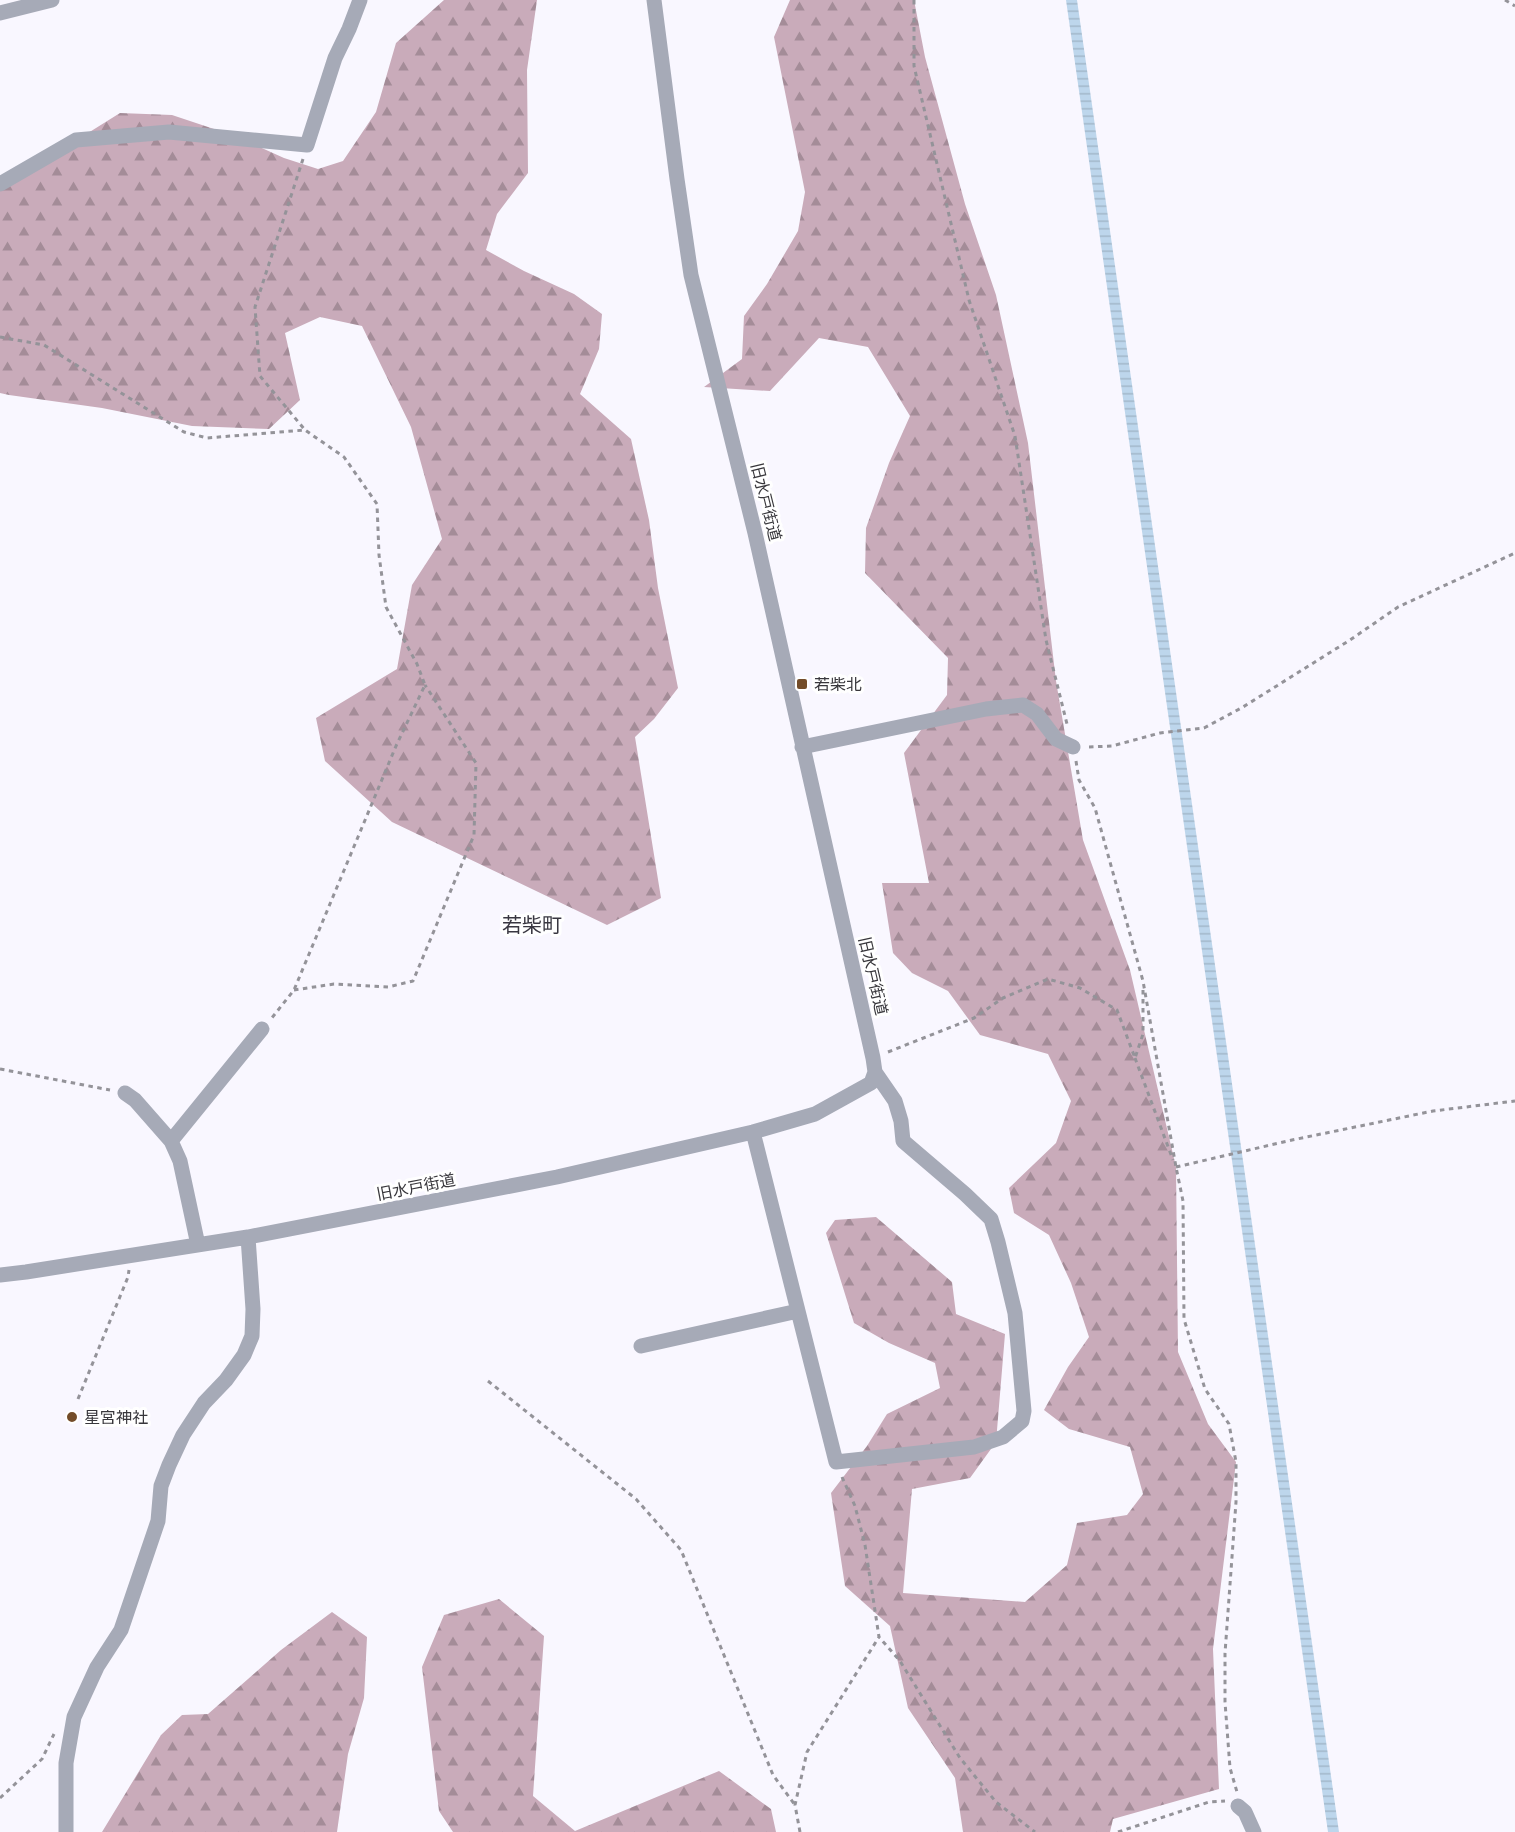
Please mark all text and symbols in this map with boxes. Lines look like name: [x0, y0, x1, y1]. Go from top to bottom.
street label: 旧水戸街道: [745, 460, 787, 544]
place label: 若柴北: [814, 673, 862, 696]
marker: 若柴北: [795, 677, 809, 691]
district label: 若柴町: [502, 911, 562, 939]
street label: 旧水戸街道: [853, 934, 893, 1018]
street label: 旧水戸街道: [375, 1168, 457, 1206]
place label: 星宮神社: [84, 1406, 148, 1429]
marker: 星宮神社: [65, 1410, 79, 1424]

